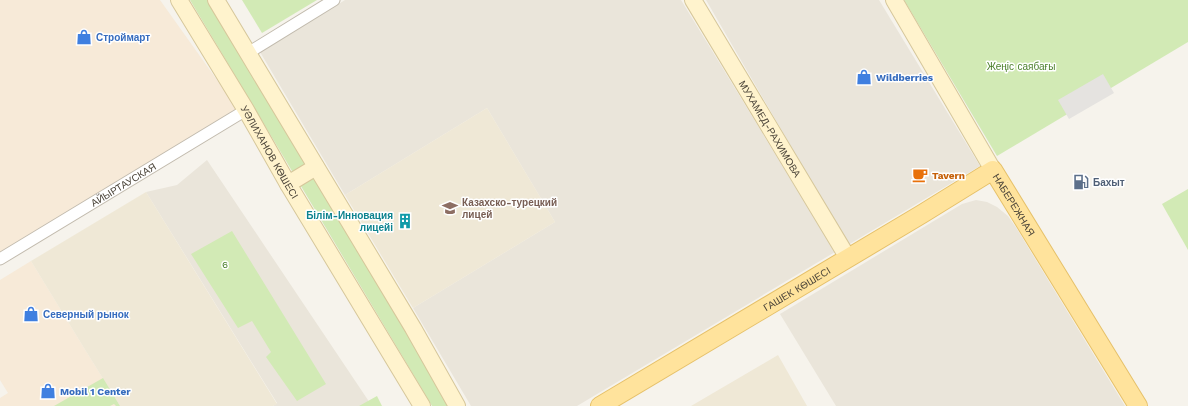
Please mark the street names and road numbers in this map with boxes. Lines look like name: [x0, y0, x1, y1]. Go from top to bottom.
street label: МУХАМЕД-РАХИМОВА: [737, 79, 803, 179]
street label: УӘЛИХАНОВ КӨШЕСІ: [238, 103, 300, 201]
street label: АЙЫРТАУСКАЯ: [89, 161, 158, 209]
street label: НАБЕРЕЖНАЯ: [991, 172, 1037, 238]
street label: ГАШЕК КӨШЕСІ: [761, 265, 832, 313]

